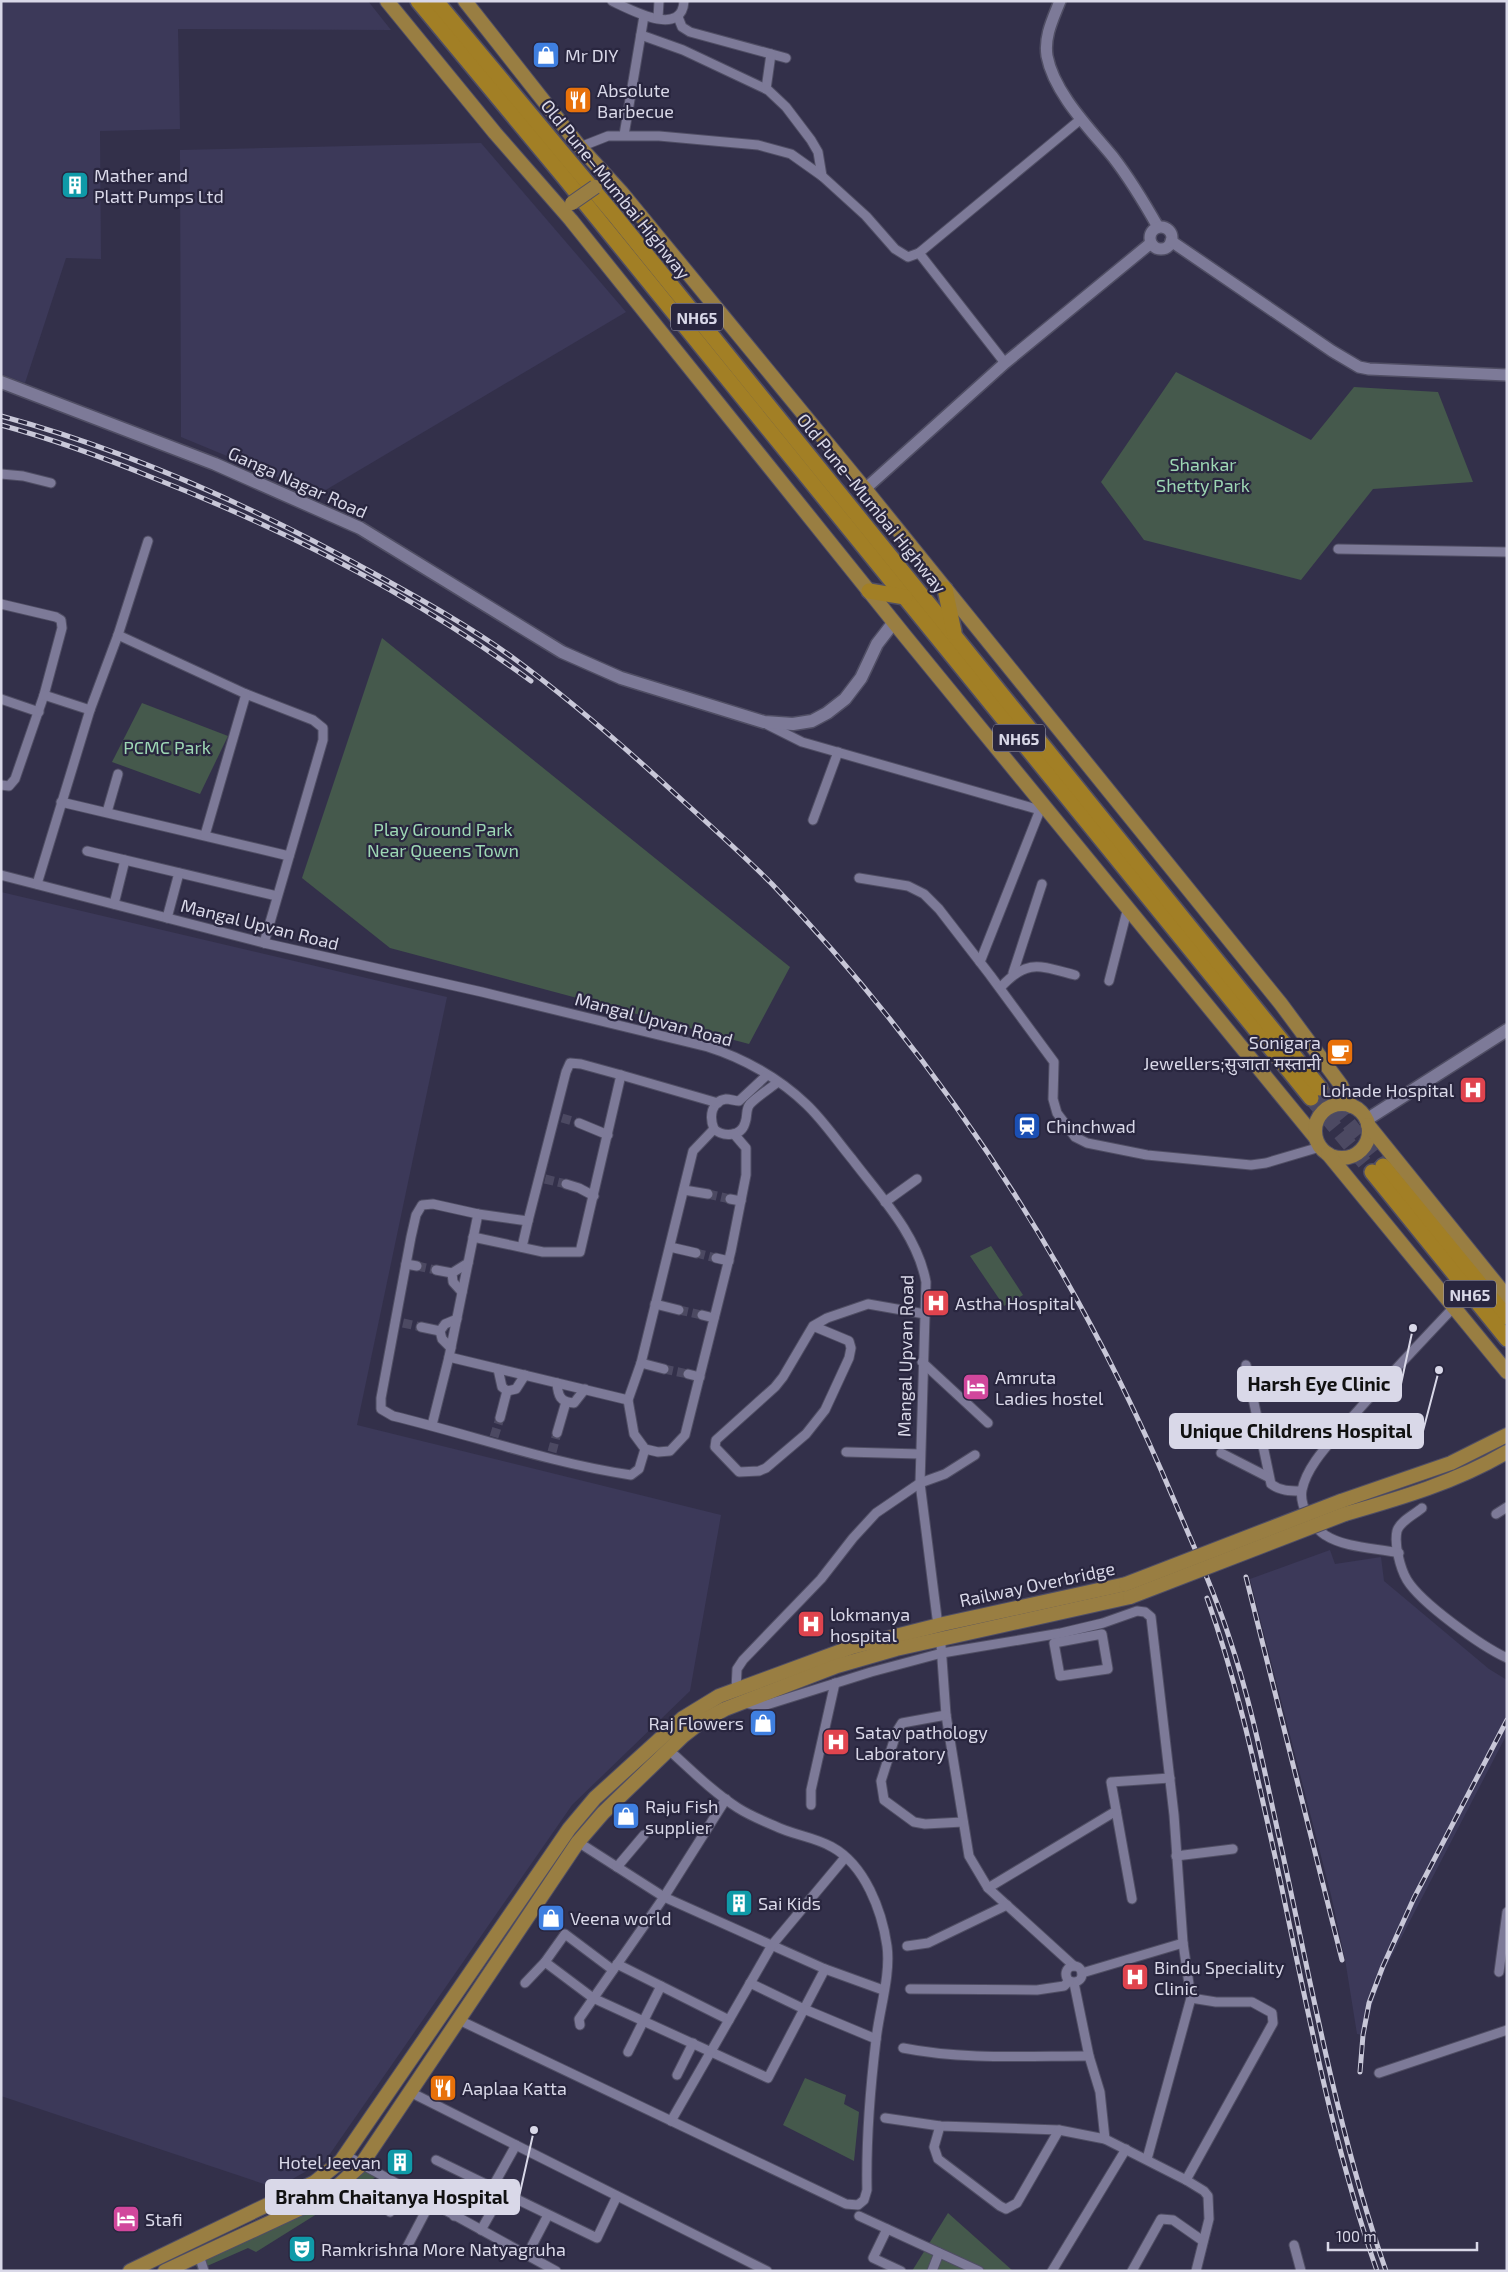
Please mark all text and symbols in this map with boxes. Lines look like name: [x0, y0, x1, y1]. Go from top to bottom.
shop icon: Mr DIY: [531, 40, 561, 70]
place label: Mr DIY: [565, 44, 619, 66]
place label: Absolute Barbecue: [597, 79, 674, 122]
restaurant icon: Absolute Barbecue: [563, 85, 593, 115]
street label: Old Pune–Mumbai Highway: [537, 95, 696, 284]
place label: Mather and Platt Pumps Ltd: [94, 164, 224, 207]
building icon: Mather and Platt Pumps Ltd: [60, 170, 90, 200]
road number: NH65: [671, 304, 723, 330]
street label: Old Pune–Mumbai Highway: [793, 409, 952, 598]
street label: Ganga Nagar Road: [225, 441, 371, 523]
park label: Shankar Shetty Park: [1156, 453, 1250, 496]
road number: NH65: [993, 724, 1045, 751]
park label: PCMC Park: [123, 736, 211, 758]
park label: Play Ground Park Near Queens Town: [367, 818, 519, 861]
street label: Mangal Upvan Road: [179, 894, 341, 954]
street label: Mangal Upvan Road: [573, 987, 735, 1051]
place label: Sonigara Jewellers;सुजाता मस्तानी: [1143, 1031, 1321, 1076]
cafe icon: Sonigara Jewellers;सुजाता मस्तानी: [1325, 1037, 1355, 1067]
hospital icon: Lohade Hospital: [1458, 1075, 1488, 1105]
place label: Lohade Hospital: [1322, 1079, 1455, 1101]
station icon: Chinchwad: [1012, 1111, 1042, 1141]
place label: Chinchwad: [1046, 1115, 1136, 1137]
street label: Mangal Upvan Road: [893, 1275, 917, 1437]
road number: NH65: [1444, 1280, 1496, 1308]
hospital icon: Astha Hospital: [921, 1288, 951, 1318]
place label: Astha Hospital: [955, 1292, 1076, 1314]
place label: Amruta Ladies hostel: [995, 1366, 1104, 1409]
callout: Harsh Eye Clinic: [1238, 1367, 1401, 1401]
hotel icon: Amruta Ladies hostel: [961, 1372, 991, 1402]
text: Harsh Eye Clinic: [1247, 1372, 1391, 1396]
callout: Unique Childrens Hospital: [1170, 1414, 1423, 1448]
text: Unique Childrens Hospital: [1180, 1419, 1413, 1442]
street label: Railway Overbridge: [957, 1557, 1117, 1611]
place label: lokmanya hospital: [830, 1603, 910, 1646]
hospital icon: lokmanya hospital: [796, 1609, 826, 1639]
shop icon: Raj Flowers: [748, 1708, 778, 1738]
place label: Raj Flowers: [648, 1712, 744, 1734]
place label: Satav pathology Laboratory: [855, 1721, 988, 1764]
hospital icon: Satav pathology Laboratory: [821, 1727, 851, 1757]
place label: Raju Fish supplier: [645, 1795, 719, 1838]
shop icon: Raju Fish supplier: [611, 1801, 641, 1831]
building icon: Sai Kids: [724, 1888, 754, 1918]
place label: Sai Kids: [758, 1892, 821, 1914]
shop icon: Veena world: [536, 1903, 566, 1933]
place label: Veena world: [570, 1907, 671, 1929]
place label: Bindu Speciality Clinic: [1154, 1956, 1285, 1999]
hospital icon: Bindu Speciality Clinic: [1120, 1962, 1150, 1992]
restaurant icon: Aaplaa Katta: [428, 2073, 458, 2103]
place label: Aaplaa Katta: [462, 2077, 567, 2099]
building icon: Hotel Jeevan: [385, 2147, 415, 2177]
place label: Hotel Jeevan: [279, 2151, 381, 2173]
callout: Brahm Chaitanya Hospital: [266, 2180, 519, 2214]
text: Brahm Chaitanya Hospital: [275, 2185, 510, 2209]
hotel icon: Stafi: [111, 2204, 141, 2234]
place label: Stafi: [145, 2208, 183, 2230]
scale bar: [1328, 2220, 1477, 2252]
text: 100 m: [1336, 2227, 1377, 2245]
theatre icon: Ramkrishna More Natyagruha: [287, 2234, 317, 2264]
place label: Ramkrishna More Natyagruha: [321, 2238, 566, 2260]

